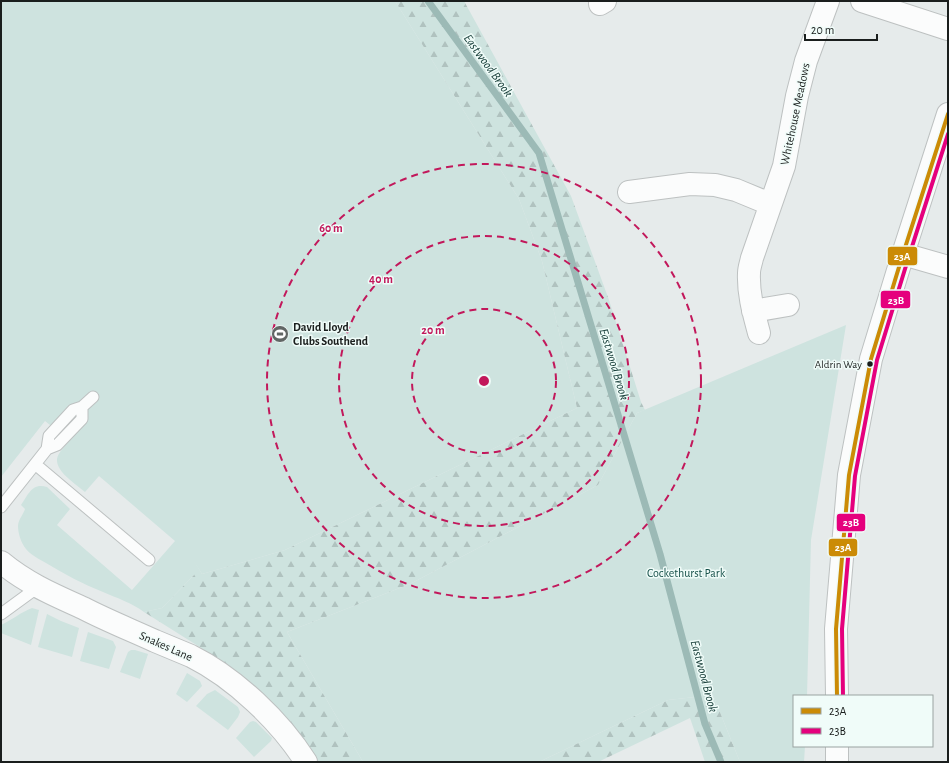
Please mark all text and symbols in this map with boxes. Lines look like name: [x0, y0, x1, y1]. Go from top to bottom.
scale bar: [805, 16, 877, 42]
text: 20 m: [811, 24, 834, 36]
water label: Eastwood Brook: [461, 32, 515, 100]
street label: Whitehouse Meadows: [778, 62, 812, 166]
text: 60 m: [319, 222, 343, 234]
line badge: 23A: [887, 246, 918, 266]
text: 23A: [894, 251, 911, 262]
text: 40 m: [369, 273, 393, 285]
line badge: 23B: [880, 290, 911, 309]
text: 23B: [888, 295, 905, 306]
place label: David Lloyd Clubs Southend: [293, 321, 369, 347]
sports icon: David Lloyd Clubs Southend: [270, 324, 290, 344]
text: 20 m: [421, 324, 445, 336]
water label: Eastwood Brook: [596, 327, 631, 402]
place label: Aldrin Way: [815, 359, 862, 370]
marker: Aldrin Way: [865, 359, 875, 369]
centre of rings: [477, 374, 491, 388]
line badge: 23B: [836, 513, 866, 532]
text: 23B: [843, 517, 860, 528]
line badge: 23A: [828, 538, 858, 557]
text: 23A: [835, 542, 852, 553]
park label: Cockethurst Park: [647, 567, 726, 579]
street label: Snakes Lane: [138, 629, 194, 663]
water label: Eastwood Brook: [688, 639, 719, 714]
legend: [793, 695, 933, 747]
text: 23A: [829, 705, 846, 717]
text: 23B: [829, 725, 846, 737]

